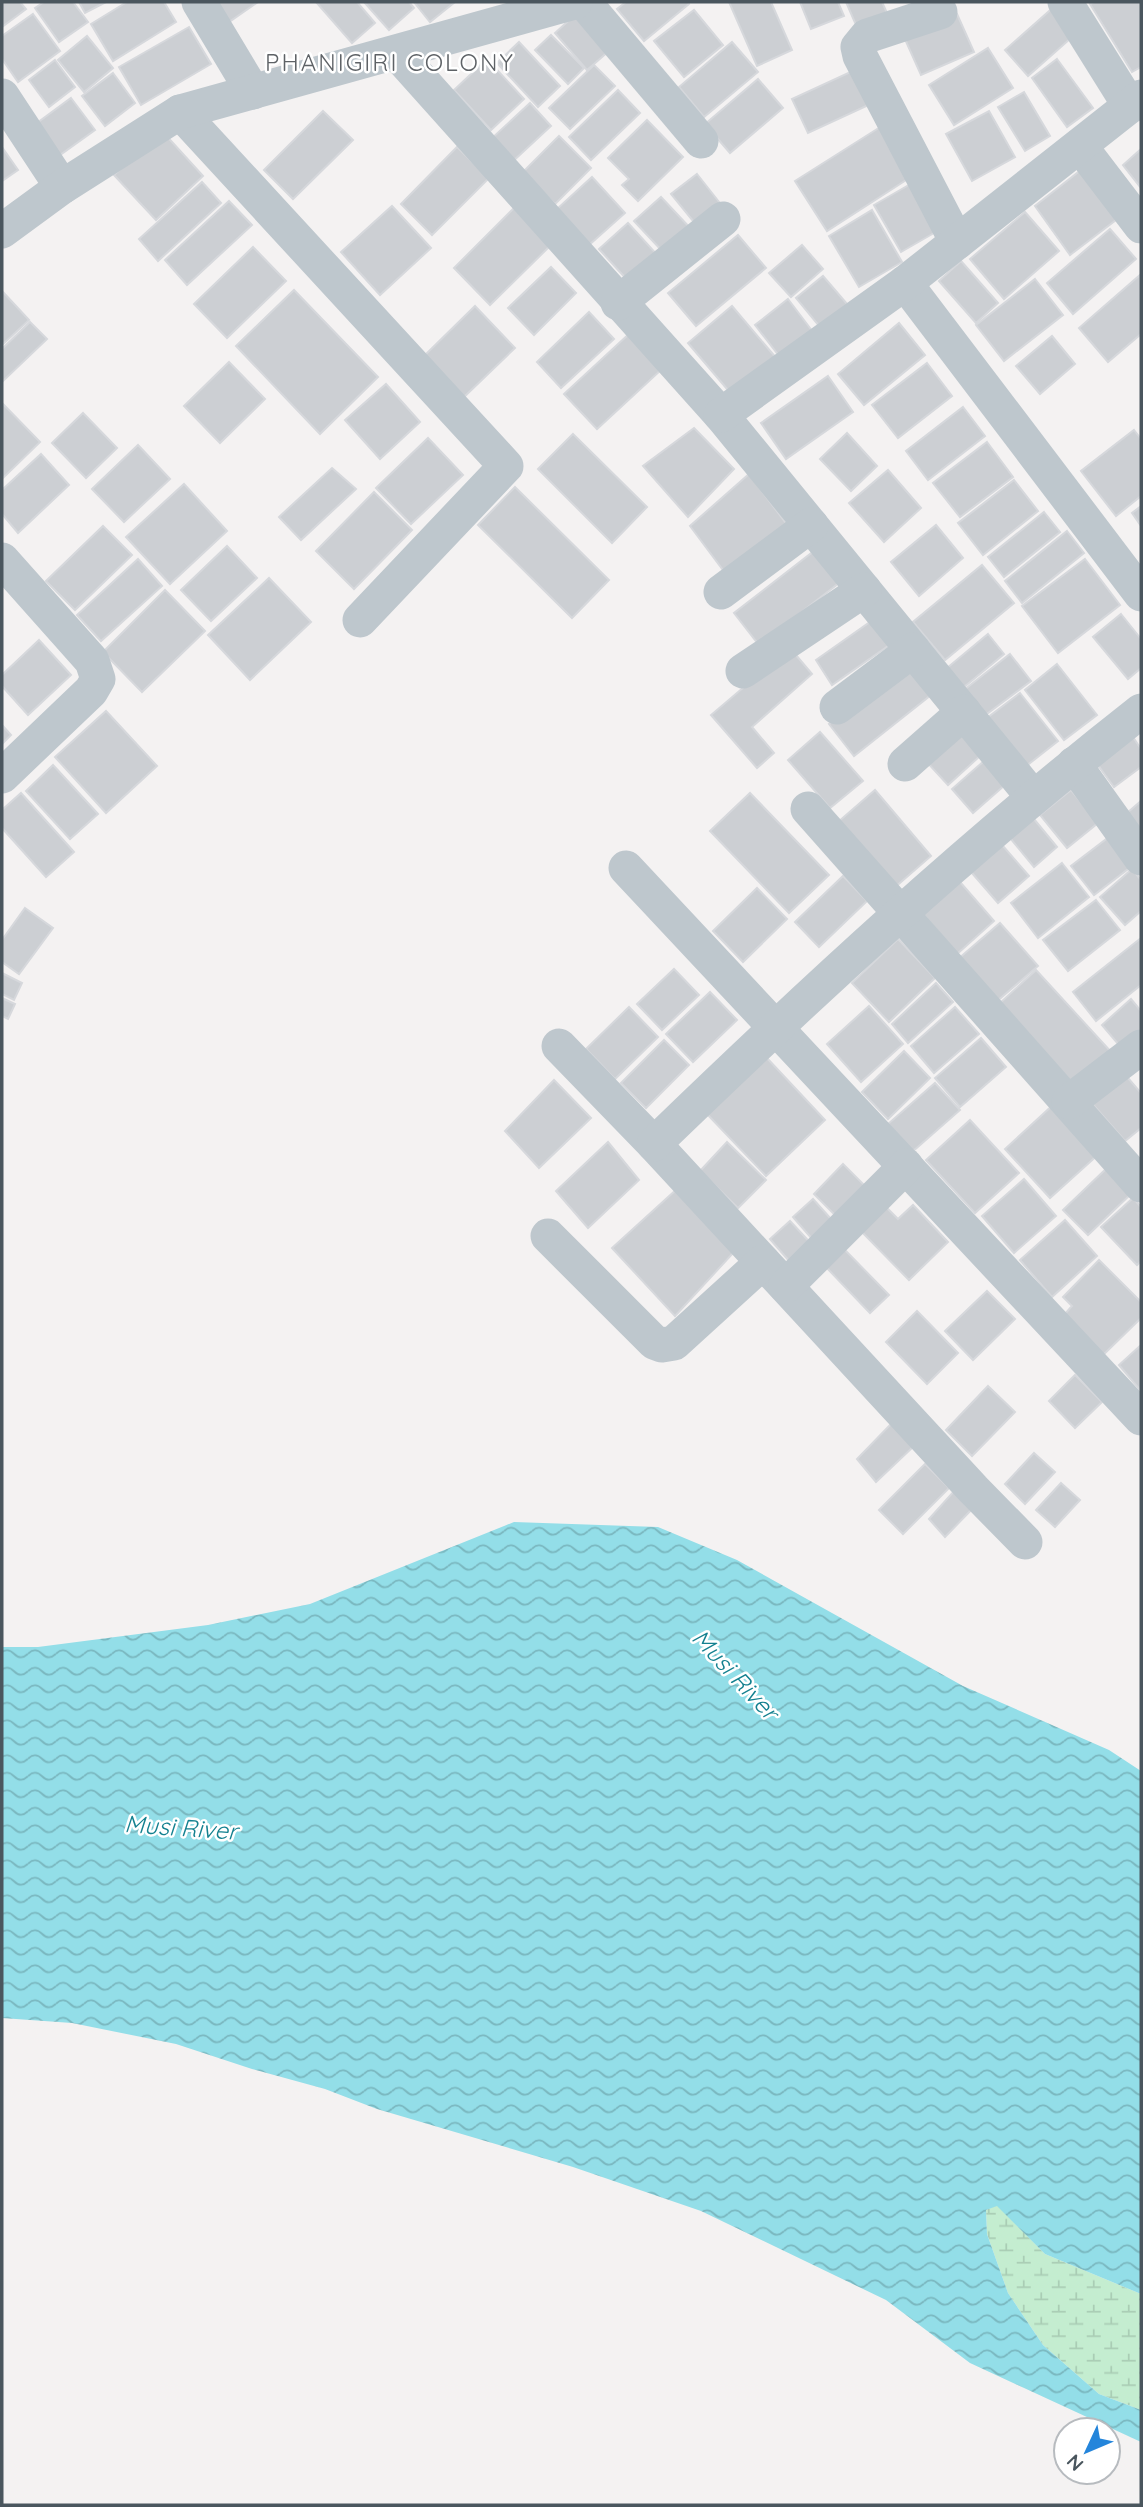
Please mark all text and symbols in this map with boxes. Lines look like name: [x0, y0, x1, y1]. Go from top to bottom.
district label: PHANIGIRI COLONY: [265, 47, 515, 77]
water label: Musi River: [686, 1623, 787, 1728]
water label: Musi River: [124, 1808, 241, 1846]
north arrow: [1052, 2416, 1122, 2486]
text: N: [1061, 2449, 1088, 2476]

